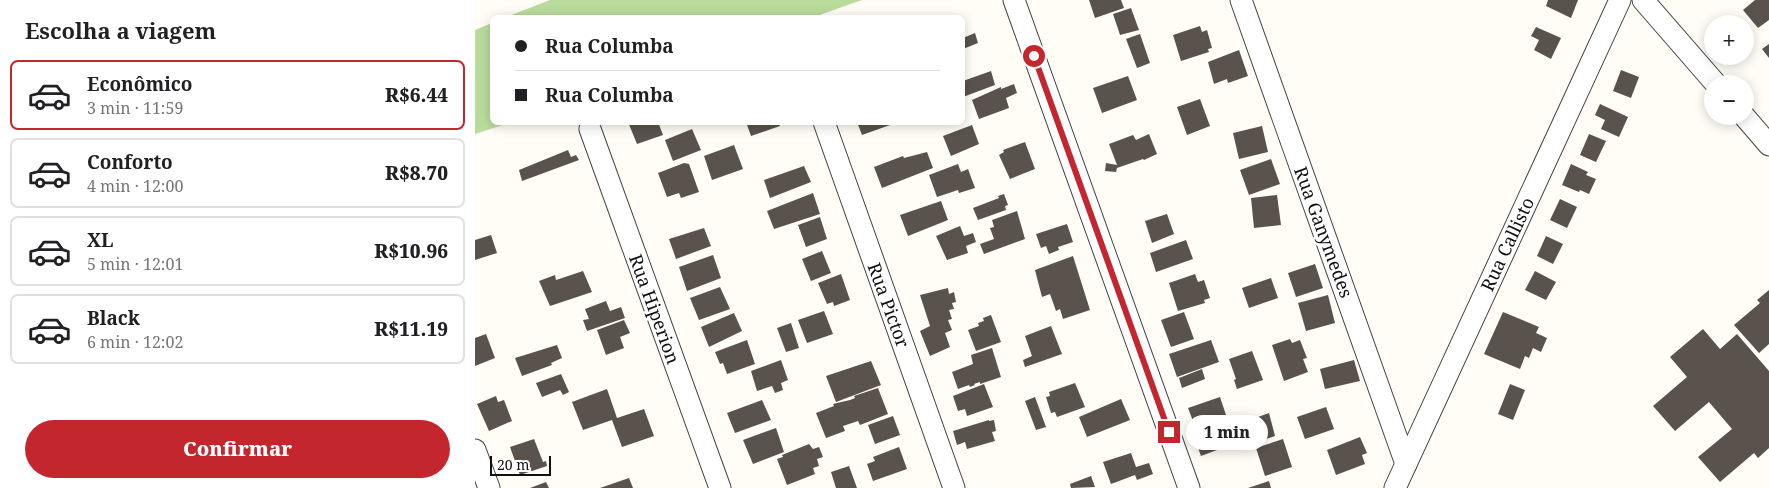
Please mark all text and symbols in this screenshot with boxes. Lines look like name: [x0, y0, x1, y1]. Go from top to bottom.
text: Escolha a viagem: [25, 15, 216, 45]
map controls: [1704, 15, 1754, 125]
button: +: [1704, 15, 1754, 65]
text: Rua Columba: [545, 33, 674, 59]
route start: [1023, 45, 1045, 67]
text: Econômico: [87, 71, 193, 97]
icon: car: [27, 73, 72, 118]
button: −: [1704, 75, 1754, 125]
text: R$6.44: [385, 82, 448, 108]
text: Rua Columba: [545, 82, 674, 108]
text: 3 min · 11:59: [87, 97, 183, 119]
text: Conforto: [87, 149, 173, 175]
icon: car: [27, 151, 72, 196]
text: R$8.70: [385, 160, 448, 186]
street label: Rua Ganymedes: [1289, 163, 1359, 301]
text: 4 min · 12:00: [87, 175, 183, 197]
street label: Rua Callisto: [1475, 193, 1539, 295]
text: XL: [87, 227, 113, 253]
icon: car: [27, 229, 72, 274]
text: R$10.96: [374, 238, 448, 264]
street label: Rua Hiperion: [624, 251, 686, 367]
text: 5 min · 12:01: [87, 253, 183, 275]
street label: Rua Pictor: [863, 259, 916, 351]
text: Black: [87, 305, 140, 331]
icon: car: [27, 307, 72, 352]
text: R$11.19: [374, 316, 448, 342]
text: 6 min · 12:02: [87, 331, 183, 353]
callout: 1 min: [1187, 414, 1269, 450]
button: Confirmar: [25, 420, 450, 478]
route end: [1158, 421, 1180, 443]
text: 1 min: [1204, 421, 1250, 443]
scale bar: [490, 453, 551, 476]
text: 20 m: [497, 455, 530, 474]

